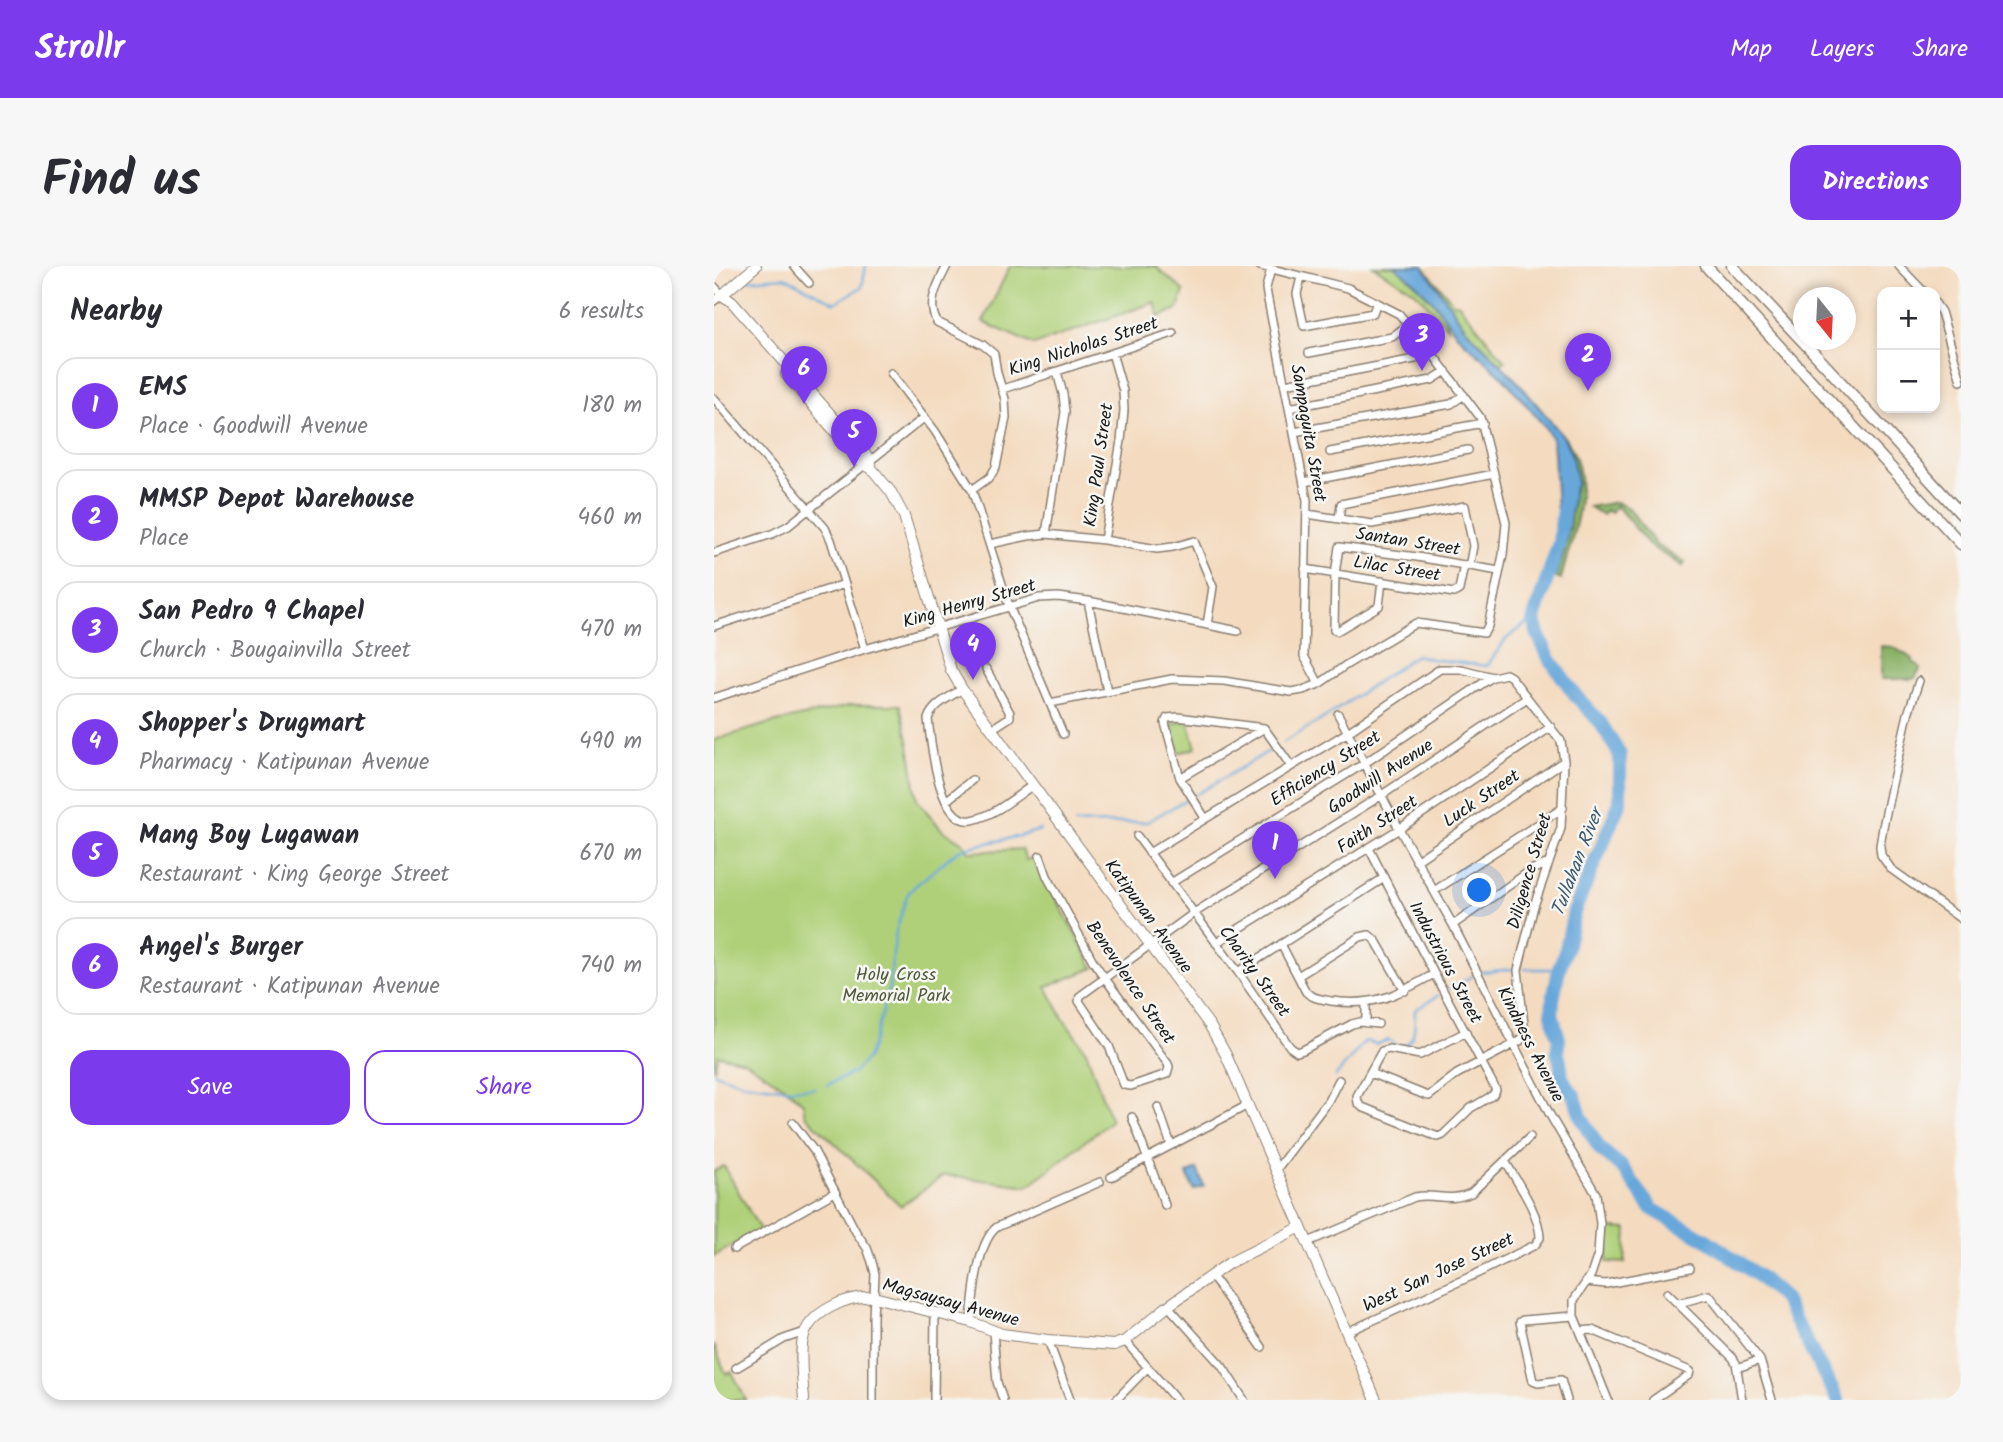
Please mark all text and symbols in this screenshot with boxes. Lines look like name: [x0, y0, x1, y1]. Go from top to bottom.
text: Strollr: [35, 23, 125, 76]
text: Map: [1730, 30, 1772, 69]
text: Layers: [1810, 30, 1874, 69]
text: Share: [1912, 30, 1968, 69]
text: Find us: [42, 143, 200, 221]
button: Directions: [1790, 145, 1961, 220]
north arrow: [1793, 287, 1856, 350]
map controls: [1877, 287, 1940, 413]
button: +: [1877, 287, 1940, 350]
text: Nearby: [70, 288, 162, 336]
text: 6 results: [559, 294, 644, 330]
street label: King Nicholas Street: [1005, 309, 1163, 385]
pin: 3: [1399, 313, 1445, 371]
pin: 2: [1565, 333, 1611, 391]
pin: 6: [781, 346, 827, 404]
button: −: [1877, 350, 1940, 413]
street label: Sampaguita Street: [1281, 362, 1334, 505]
text: EMS: [139, 367, 187, 409]
text: 1: [92, 388, 98, 424]
text: 180 m: [582, 388, 642, 424]
street label: King Paul Street: [1076, 401, 1123, 529]
text: Place · Goodwill Avenue: [139, 409, 368, 445]
pin: 5: [831, 409, 877, 467]
text: MMSP Depot Warehouse: [139, 479, 414, 521]
text: 2: [88, 500, 102, 536]
text: 460 m: [578, 500, 642, 536]
street label: Santan Street: [1353, 520, 1463, 565]
text: Place: [139, 521, 189, 557]
street label: Lilac Street: [1351, 548, 1443, 591]
street label: King Henry Street: [899, 571, 1040, 637]
text: San Pedro 9 Chapel: [139, 591, 364, 633]
text: 3: [89, 612, 101, 648]
text: 470 m: [580, 612, 642, 648]
pin: 4: [950, 622, 996, 680]
text: Church · Bougainvilla Street: [139, 633, 411, 669]
text: Shopper's Drugmart: [139, 703, 365, 745]
street label: Efficiency Street: [1265, 723, 1388, 815]
text: 4: [89, 724, 101, 760]
text: 490 m: [579, 724, 642, 760]
street label: Goodwill Avenue: [1322, 732, 1440, 823]
text: Pharmacy · Katipunan Avenue: [139, 745, 429, 781]
street label: Luck Street: [1437, 762, 1527, 836]
street label: Faith Street: [1331, 788, 1425, 862]
water label: Tullahan River: [1544, 801, 1613, 921]
street label: Diligence Street: [1500, 809, 1561, 933]
text: Mang Boy Lugawan: [139, 815, 359, 857]
pin: 1: [1252, 821, 1298, 879]
text: 5: [89, 836, 101, 872]
text: 670 m: [580, 836, 642, 872]
street label: Katipunan Avenue: [1096, 854, 1199, 980]
text: Restaurant · King George Street: [139, 857, 450, 893]
your location: [1462, 873, 1496, 907]
street label: Industrious Street: [1400, 896, 1490, 1030]
street label: Benevolence Street: [1077, 915, 1183, 1052]
street label: Charity Street: [1210, 920, 1298, 1025]
text: Angel's Burger: [139, 927, 303, 969]
text: 6: [89, 948, 101, 984]
text: 740 m: [580, 948, 642, 984]
park label: Holy Cross Memorial Park: [842, 961, 950, 1011]
text: Restaurant · Katipunan Avenue: [139, 969, 440, 1005]
street label: Kindness Avenue: [1488, 982, 1571, 1108]
button: Save: [70, 1050, 350, 1125]
button: Share: [364, 1050, 644, 1125]
street label: West San Jose Street: [1358, 1225, 1520, 1321]
street label: Magsaysay Avenue: [879, 1271, 1022, 1336]

